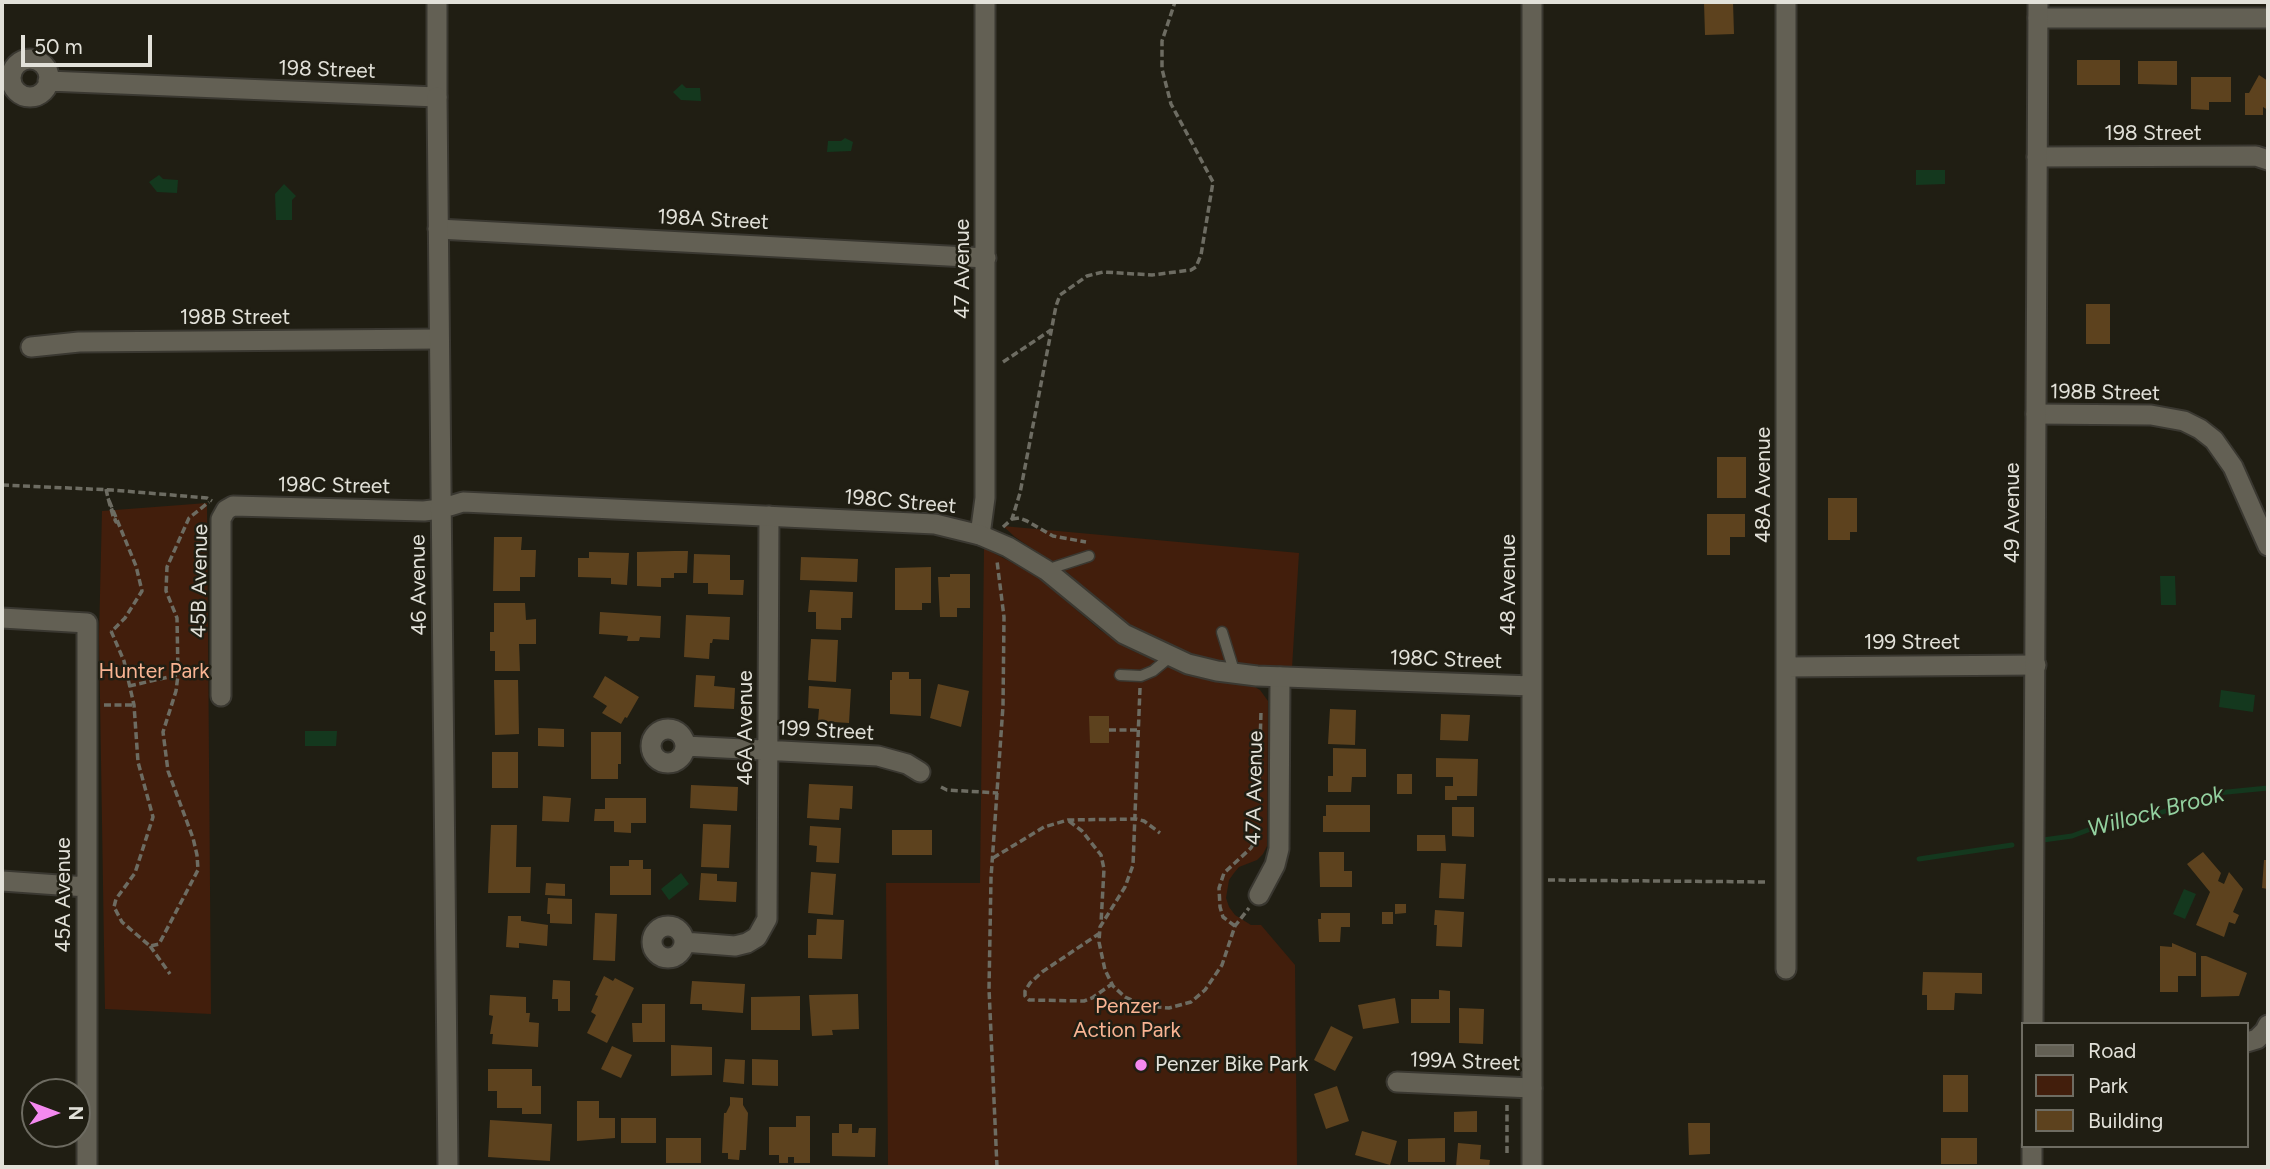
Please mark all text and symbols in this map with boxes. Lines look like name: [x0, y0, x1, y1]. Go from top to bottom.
scale bar: [24, 21, 156, 65]
text: 50 m: [34, 34, 83, 59]
street label: 198 Street: [278, 56, 376, 84]
street label: 198 Street: [2104, 121, 2202, 147]
street label: 198A Street: [657, 204, 769, 236]
street label: 47 Avenue: [950, 219, 976, 319]
street label: 198B Street: [180, 305, 290, 331]
street label: 198B Street: [2050, 379, 2160, 407]
street label: 48A Avenue: [1751, 427, 1777, 543]
street label: 49 Avenue: [2000, 462, 2026, 564]
street label: 198C Street: [277, 472, 391, 500]
street label: 198C Street: [843, 485, 957, 519]
street label: 45B Avenue: [186, 524, 214, 638]
street label: 46 Avenue: [406, 534, 432, 636]
street label: 48 Avenue: [1496, 534, 1522, 636]
street label: 199 Street: [1864, 630, 1960, 656]
street label: 198C Street: [1389, 645, 1503, 675]
park label: Hunter Park: [99, 659, 209, 685]
street label: 46A Avenue: [733, 670, 759, 786]
street label: 199 Street: [777, 716, 875, 746]
street label: 47A Avenue: [1241, 730, 1269, 846]
water label: Willock Brook: [2085, 781, 2227, 843]
street label: 45A Avenue: [51, 837, 77, 953]
park label: Penzer Action Park: [1073, 994, 1181, 1044]
legend: [2022, 1022, 2249, 1148]
text: Road: [2088, 1038, 2136, 1063]
street label: 199A Street: [1409, 1047, 1521, 1077]
place label: Penzer Bike Park: [1155, 1052, 1308, 1078]
marker: Penzer Bike Park: [1133, 1057, 1149, 1073]
text: Park: [2088, 1073, 2128, 1098]
north arrow: [21, 1078, 91, 1148]
text: N: [64, 1106, 87, 1120]
text: Building: [2088, 1108, 2163, 1133]

